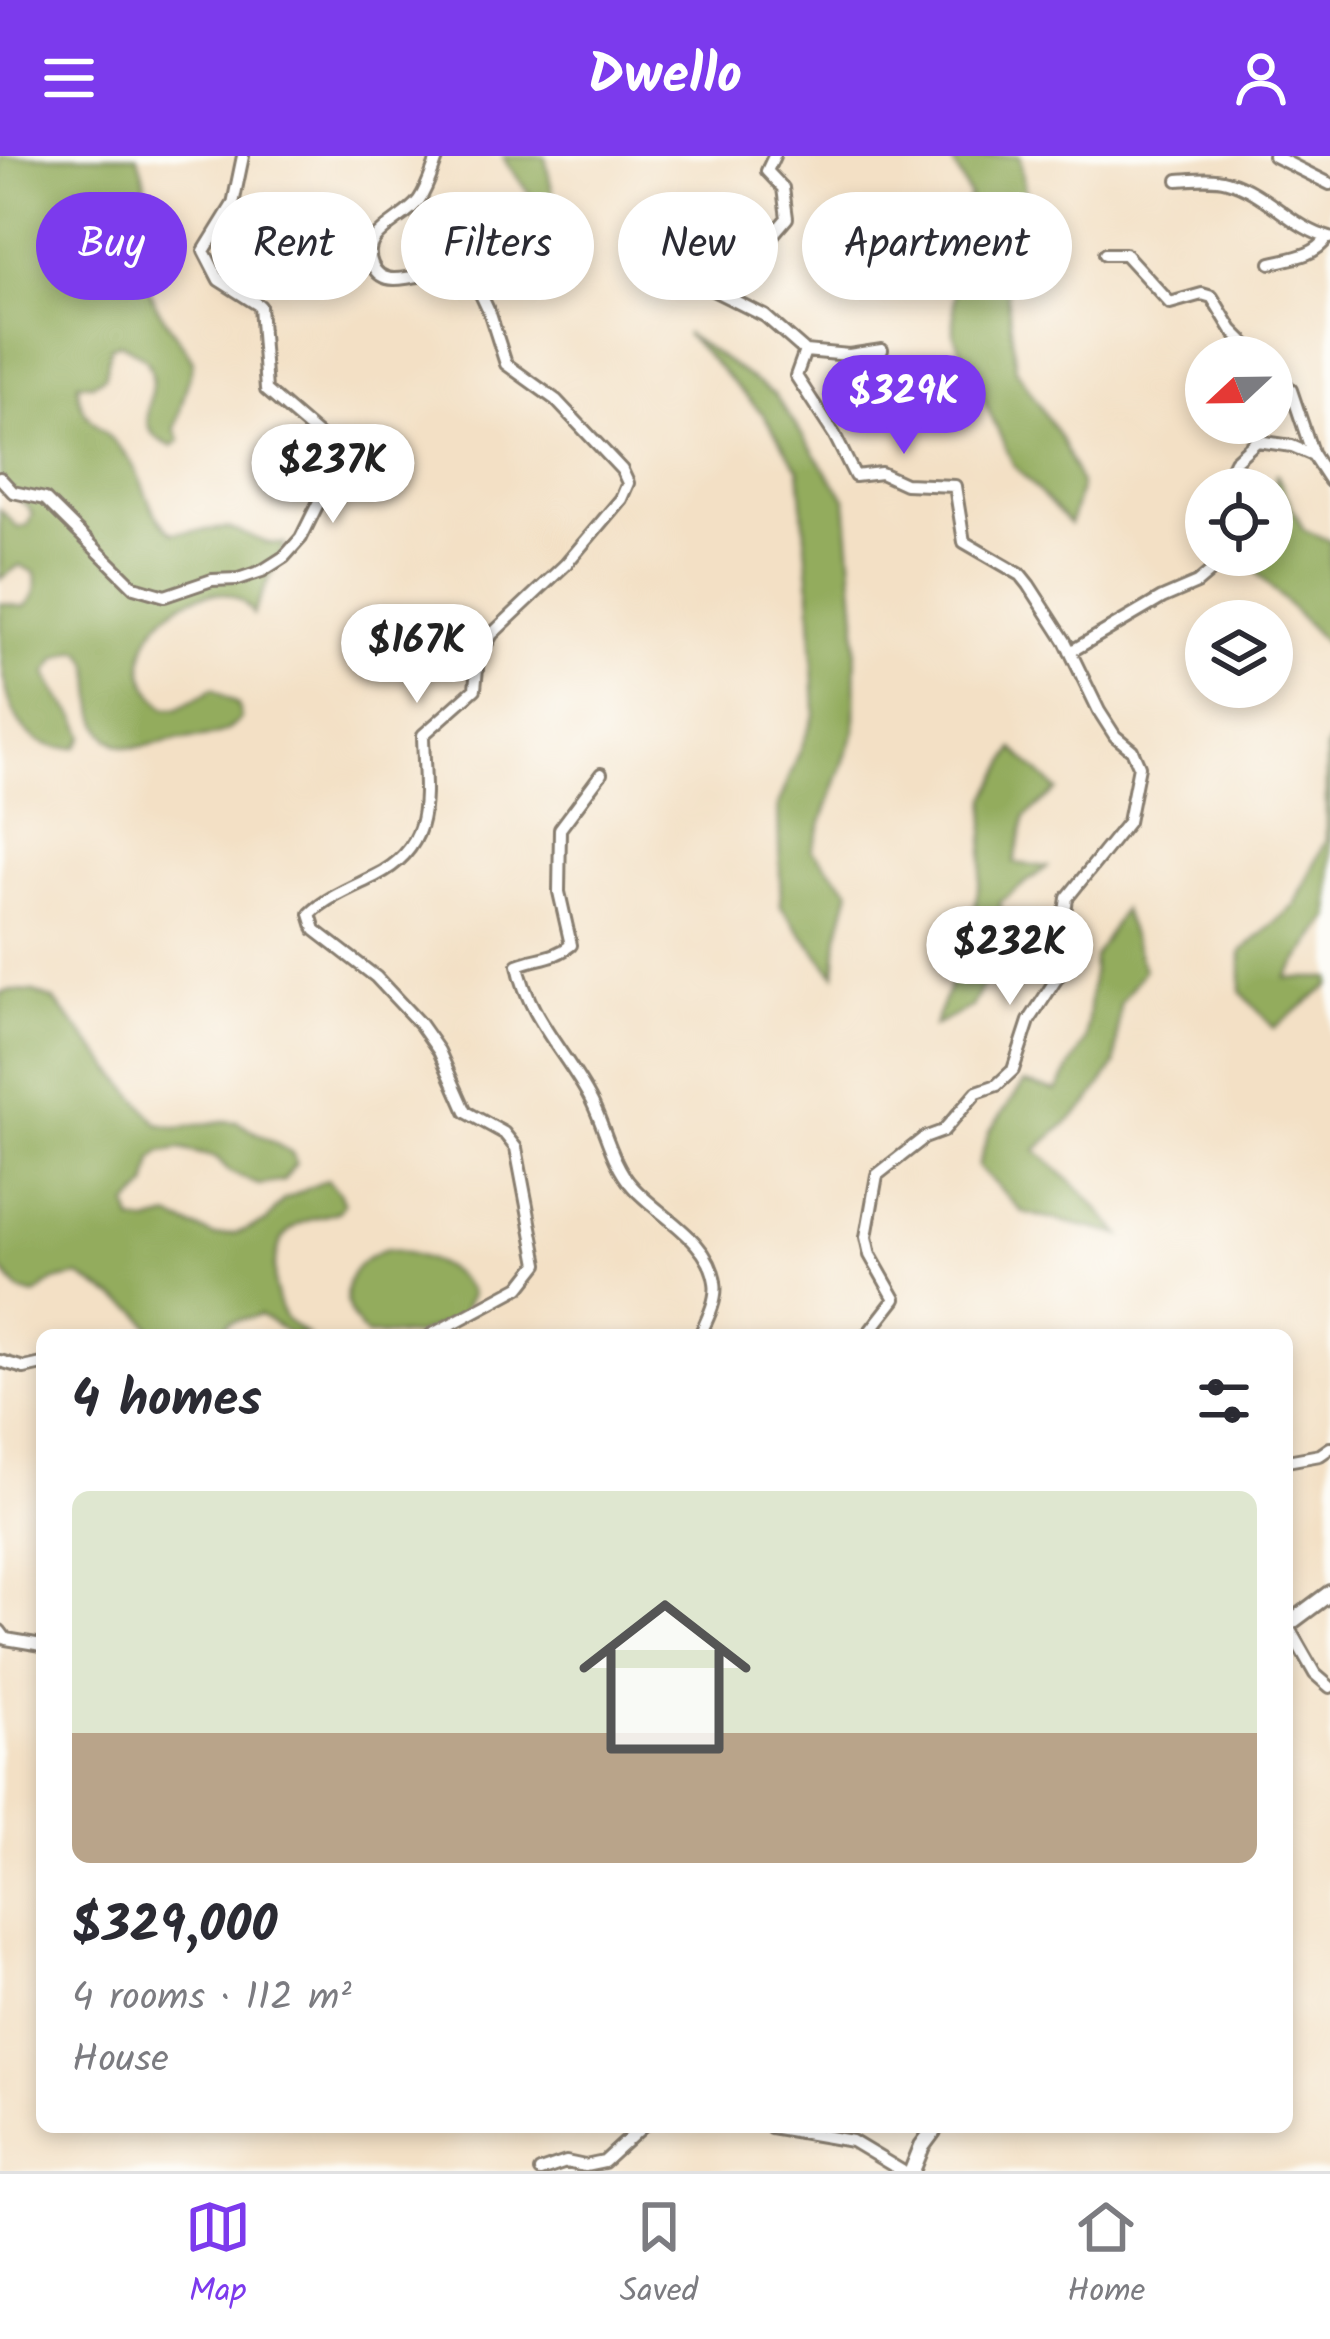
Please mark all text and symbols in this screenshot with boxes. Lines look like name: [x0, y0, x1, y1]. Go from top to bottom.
text: Dwello: [588, 35, 742, 121]
icon: menu: [36, 45, 102, 111]
icon: person: [1228, 45, 1294, 111]
chip: Buy: [36, 192, 187, 300]
chip: Rent: [211, 192, 377, 300]
chip: Filters: [401, 192, 594, 300]
chip: New: [618, 192, 778, 300]
chip: Apartment: [802, 192, 1072, 300]
north arrow: [1185, 336, 1293, 444]
map controls: [1185, 336, 1293, 708]
pin: $329K: [820, 355, 988, 457]
text: $329K: [849, 363, 959, 425]
pin: $237K: [249, 424, 417, 526]
text: $237K: [278, 432, 388, 494]
button: locate: [1185, 468, 1293, 576]
button: layers: [1185, 600, 1293, 708]
pin: $167K: [333, 604, 501, 706]
text: $167K: [368, 612, 466, 674]
pin: $232K: [926, 906, 1094, 1008]
text: $232K: [953, 914, 1067, 976]
text: 4 homes: [72, 1361, 262, 1442]
icon: filters: [1191, 1368, 1257, 1434]
icon: home: [557, 1569, 773, 1785]
text: $329,000: [72, 1887, 277, 1968]
text: 4 rooms · 112 m²: [72, 1968, 351, 2030]
text: House: [72, 2030, 169, 2092]
tab: Map: [185, 2194, 251, 2319]
tab: Saved: [620, 2194, 698, 2319]
tab: Home: [1067, 2194, 1145, 2319]

